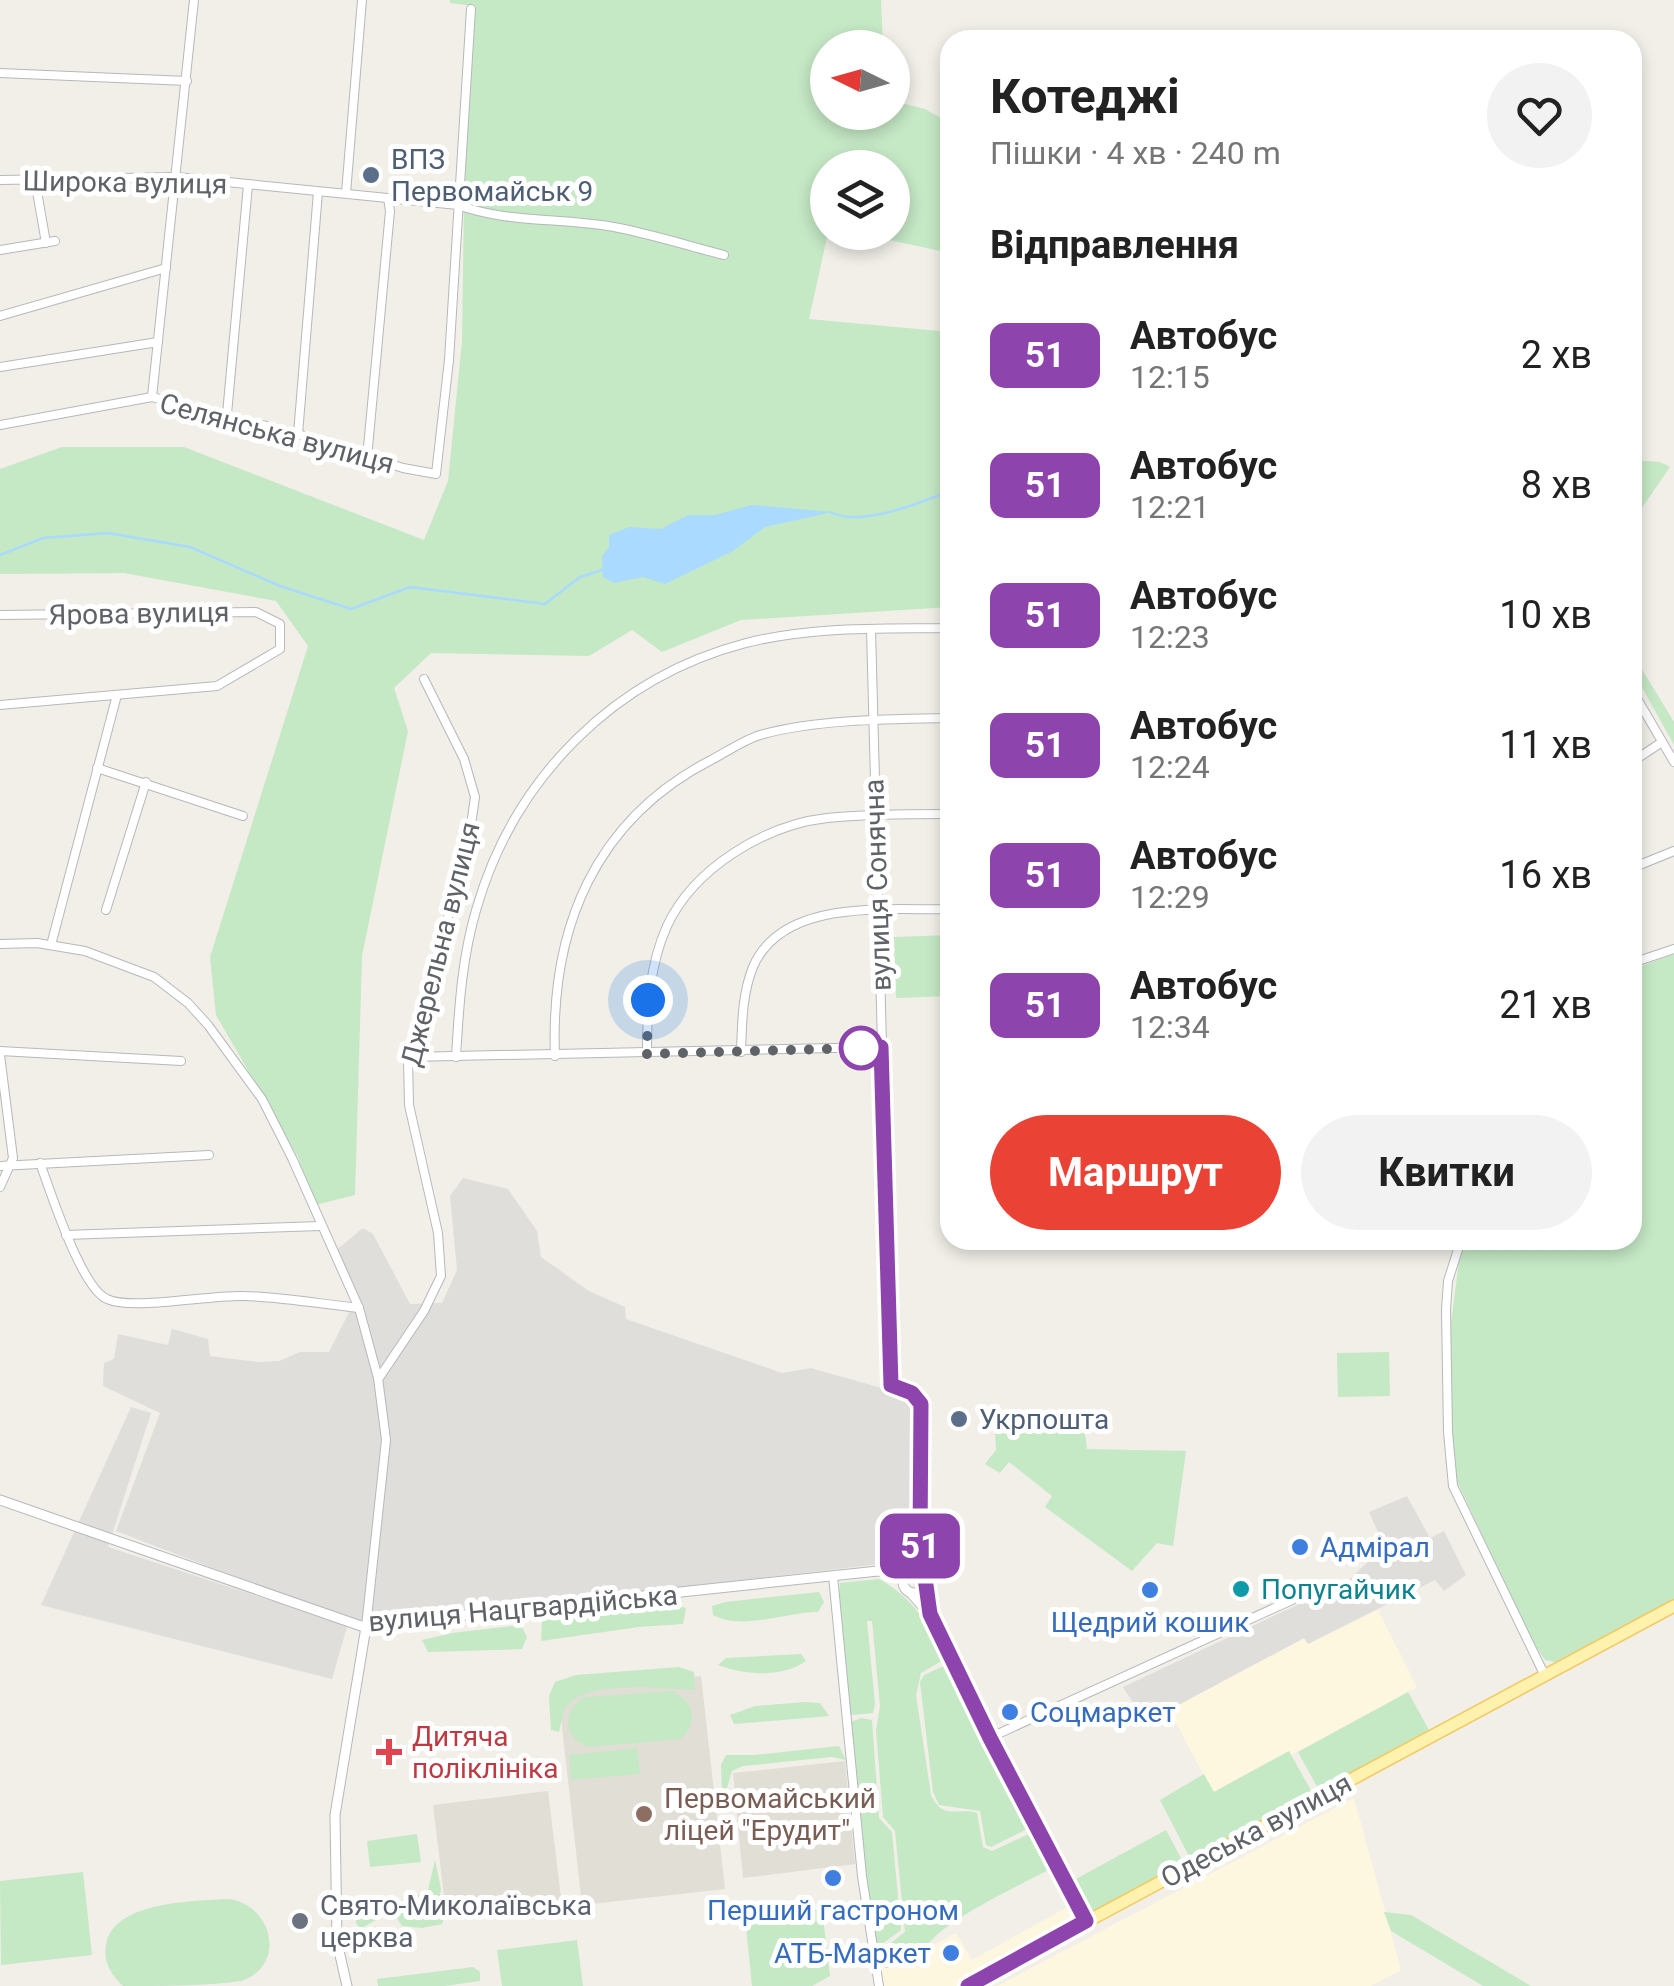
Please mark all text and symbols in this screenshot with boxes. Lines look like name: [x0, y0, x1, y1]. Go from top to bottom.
north arrow: [810, 30, 910, 130]
map controls: [810, 30, 910, 250]
button: heart: [1487, 63, 1592, 168]
text: Котеджі: [990, 68, 1180, 125]
text: Пішки · 4 хв · 240 m: [990, 134, 1281, 172]
place label: ВПЗ Первомайськ 9: [391, 143, 593, 208]
button: layers: [810, 150, 910, 250]
street label: Широка вулиця: [22, 164, 228, 201]
marker: ВПЗ Первомайськ 9: [360, 164, 382, 186]
text: Відправлення: [990, 223, 1239, 267]
text: Автобус: [1130, 314, 1277, 358]
text: 2 хв: [1521, 333, 1592, 377]
text: 51: [1025, 335, 1065, 376]
text: 12:15: [1130, 358, 1210, 396]
street label: Селянська вулиця: [156, 386, 398, 481]
text: Автобус: [1130, 444, 1277, 488]
text: 8 хв: [1521, 463, 1592, 507]
text: 51: [1025, 465, 1065, 506]
text: 12:21: [1130, 488, 1210, 526]
text: Автобус: [1130, 574, 1277, 618]
text: 10 хв: [1499, 593, 1592, 637]
street label: Ярова вулиця: [48, 595, 230, 632]
text: 51: [1025, 595, 1065, 636]
text: 12:23: [1130, 618, 1210, 656]
text: Автобус: [1130, 704, 1277, 748]
text: 11 хв: [1499, 723, 1592, 767]
text: 51: [1025, 725, 1065, 766]
text: 12:24: [1130, 748, 1210, 786]
street label: вулиця Сонячна: [857, 778, 898, 992]
street label: Джерельна вулиця: [394, 819, 487, 1070]
text: Автобус: [1130, 834, 1277, 878]
text: 16 хв: [1499, 853, 1592, 897]
text: 51: [1025, 855, 1065, 896]
text: 12:29: [1130, 878, 1210, 916]
text: Автобус: [1130, 964, 1277, 1008]
your location: [623, 975, 673, 1025]
text: 21 хв: [1499, 983, 1592, 1027]
text: 51: [1025, 985, 1065, 1026]
text: 12:34: [1130, 1008, 1210, 1046]
unlabelled marker: [840, 1027, 882, 1069]
button: Маршрут: [990, 1115, 1281, 1230]
button: Квитки: [1301, 1115, 1592, 1230]
place label: Укрпошта: [979, 1403, 1109, 1436]
marker: Укрпошта: [948, 1408, 970, 1430]
line badge: 51: [875, 1514, 965, 1578]
text: 51: [900, 1526, 940, 1567]
place label: Адмірал: [1320, 1531, 1430, 1564]
marker: Адмірал: [1289, 1536, 1311, 1558]
place label: Попугайчик: [1261, 1573, 1416, 1606]
marker: Попугайчик: [1230, 1578, 1252, 1600]
street label: вулиця Нацгвардійська: [367, 1579, 679, 1638]
marker: Щедрий кошик: [1139, 1579, 1161, 1601]
place label: Щедрий кошик: [1051, 1606, 1249, 1639]
place label: Соцмаркет: [1030, 1696, 1176, 1729]
marker: Соцмаркет: [999, 1701, 1021, 1723]
place label: Дитяча поліклініка: [412, 1720, 558, 1785]
marker: Дитяча поліклініка: [376, 1739, 402, 1765]
street label: Одеська вулиця: [1155, 1766, 1357, 1895]
place label: Первомайський ліцей "Ерудит": [664, 1782, 876, 1847]
marker: Первомайський ліцей "Ерудит": [633, 1803, 655, 1825]
marker: Перший гастроном: [822, 1867, 844, 1889]
place label: Свято-Миколаївська церква: [320, 1889, 592, 1954]
place label: Перший гастроном: [707, 1894, 959, 1927]
marker: Свято-Миколаївська церква: [289, 1910, 311, 1932]
place label: АТБ-Маркет: [774, 1937, 931, 1970]
marker: АТБ-Маркет: [940, 1942, 962, 1964]

